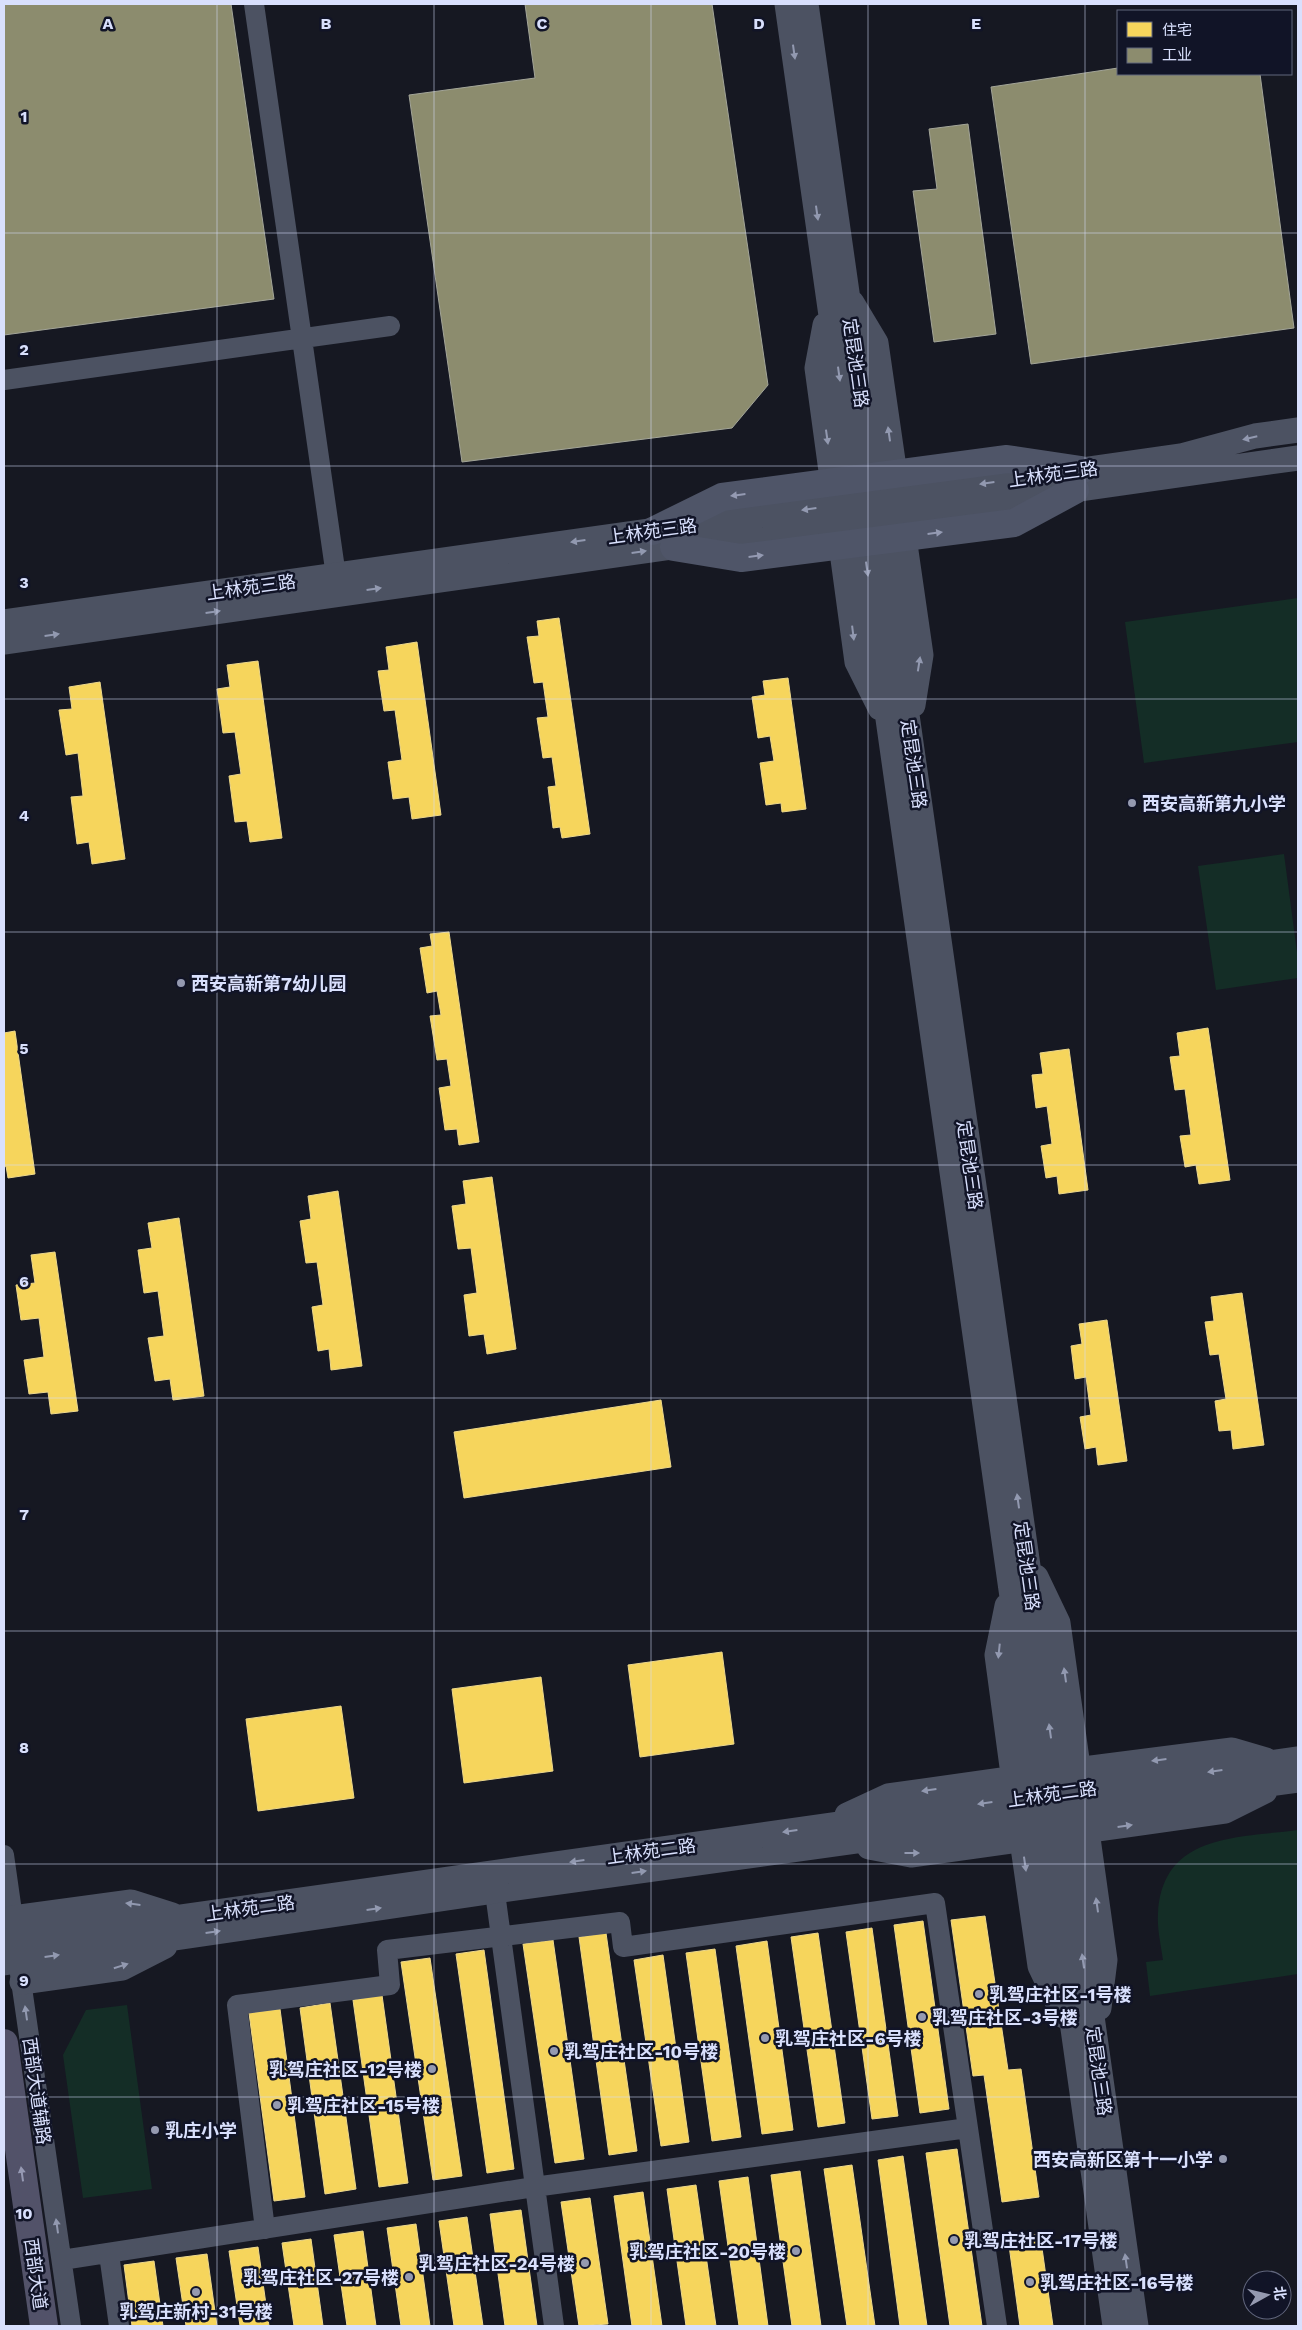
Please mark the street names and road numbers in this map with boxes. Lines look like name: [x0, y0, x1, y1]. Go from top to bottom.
street label: 定昆池三路: [839, 317, 873, 409]
street label: 上林苑三路: [1007, 457, 1099, 491]
street label: 上林苑三路: [606, 514, 698, 548]
street label: 上林苑三路: [205, 570, 297, 604]
street label: 定昆池三路: [897, 718, 931, 810]
street label: 定昆池三路: [953, 1119, 987, 1211]
street label: 定昆池三路: [1010, 1520, 1044, 1612]
street label: 上林苑二路: [1006, 1777, 1098, 1811]
street label: 上林苑二路: [605, 1834, 697, 1868]
street label: 上林苑二路: [204, 1891, 296, 1925]
street label: 定昆池三路: [1082, 2025, 1116, 2117]
street label: 西部大道辅路: [19, 2036, 55, 2146]
street label: 西部大道: [21, 2237, 51, 2311]

